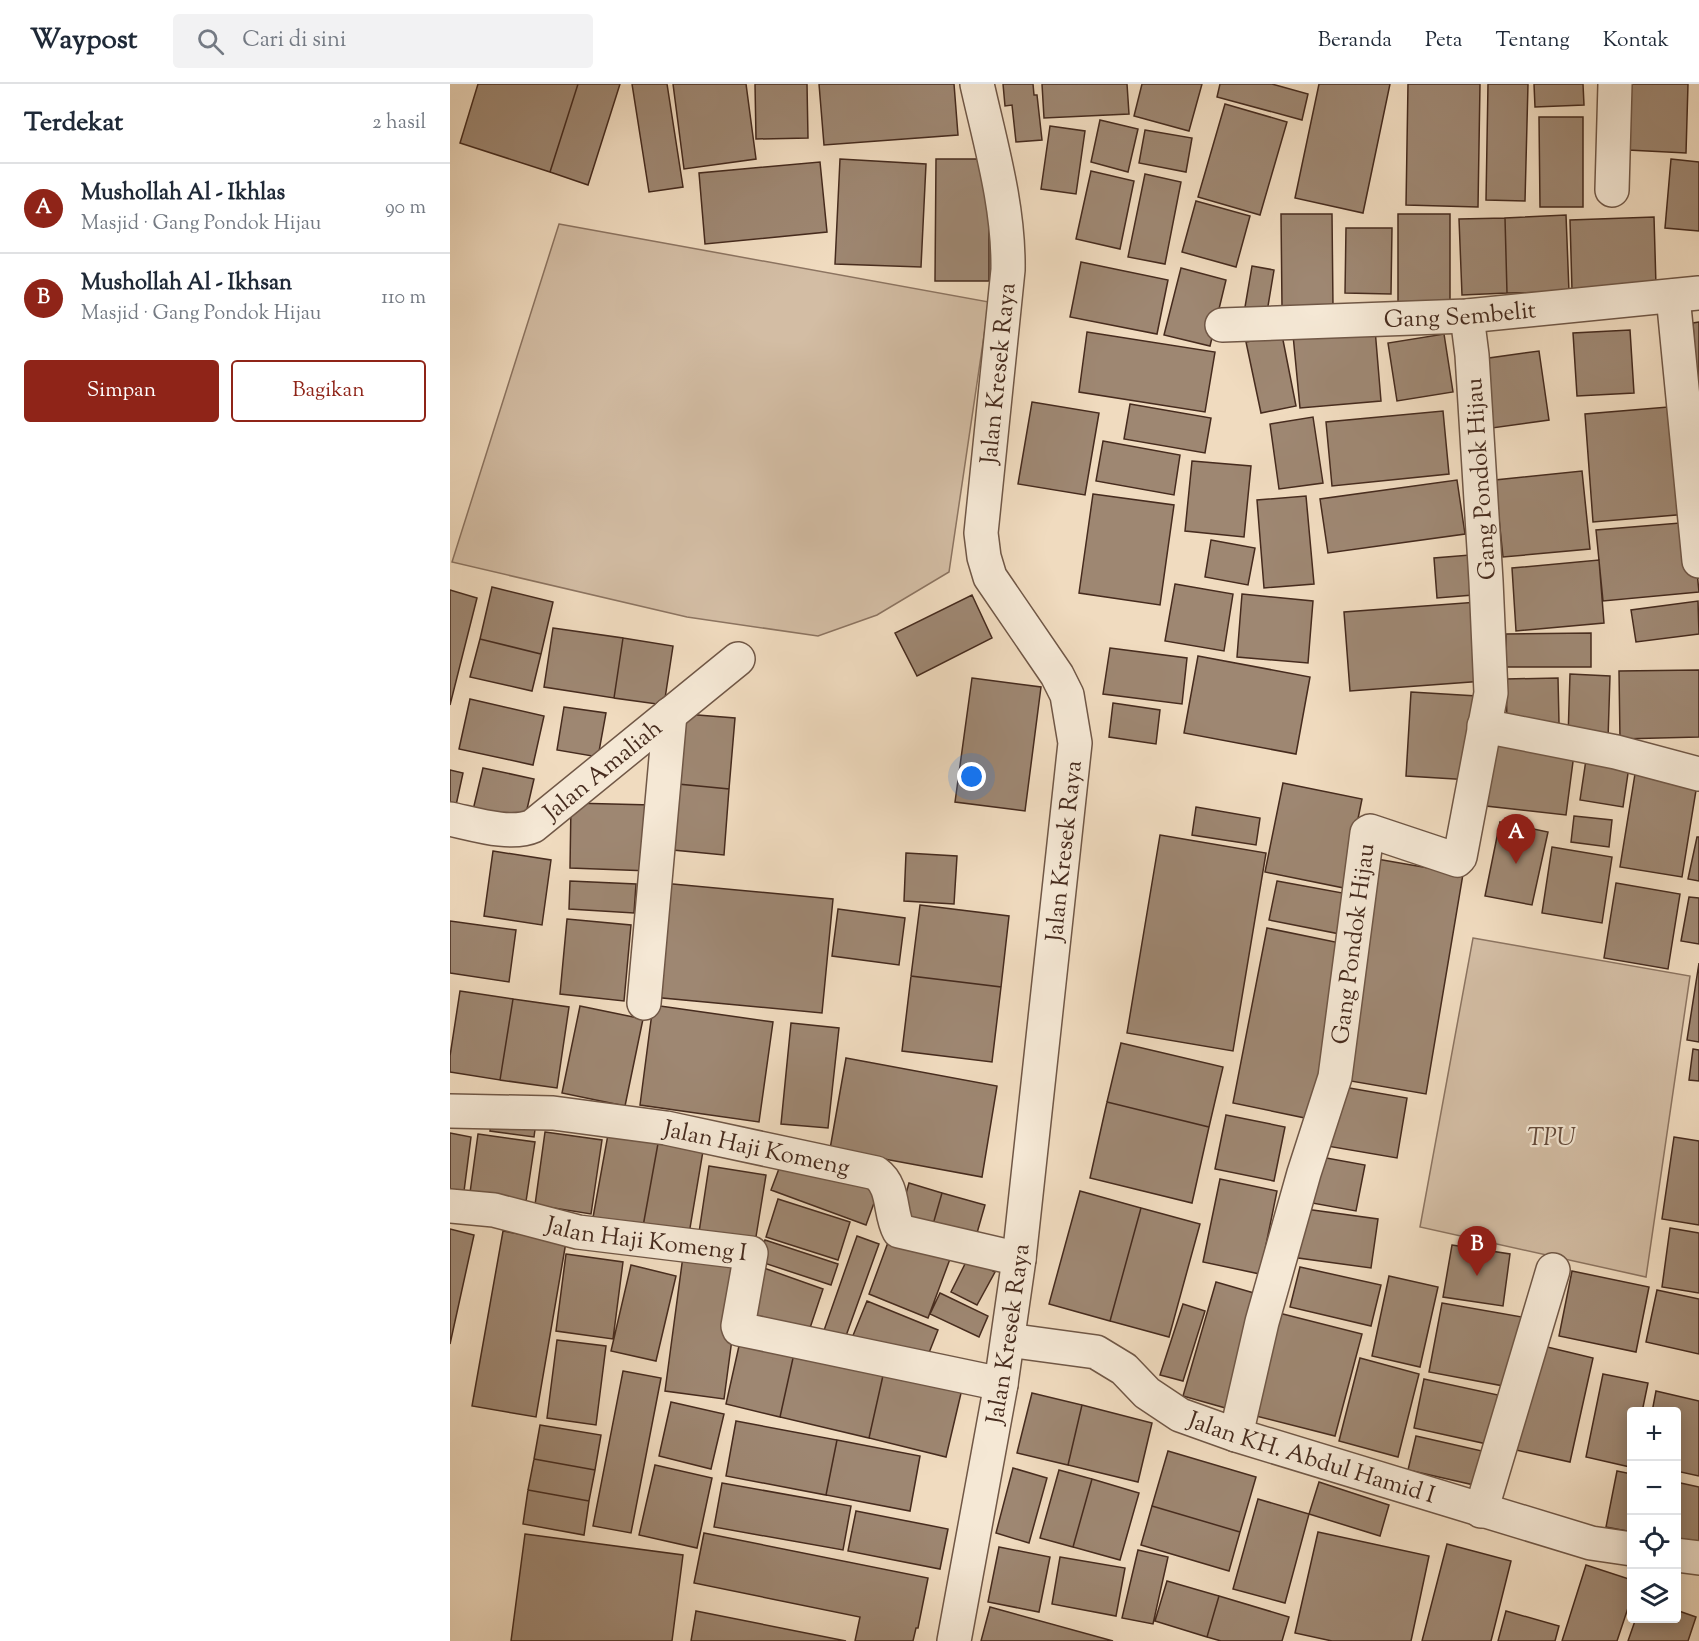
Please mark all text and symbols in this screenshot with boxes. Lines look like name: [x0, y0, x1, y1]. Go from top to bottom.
search box: [173, 14, 593, 68]
text: Waypost: [30, 21, 137, 61]
icon: search: [194, 25, 227, 58]
text: Cari di sini: [242, 25, 346, 57]
text: Beranda: [1318, 26, 1392, 56]
text: Peta: [1425, 26, 1463, 56]
text: Tentang: [1496, 26, 1570, 56]
text: Kontak: [1603, 26, 1669, 56]
text: Terdekat: [24, 105, 123, 142]
text: 2 hasil: [372, 109, 426, 138]
text: Mushollah Al - Ikhlas: [81, 178, 285, 210]
text: A: [35, 194, 52, 223]
text: 90 m: [385, 194, 426, 223]
text: Masjid · Gang Pondok Hijau: [81, 210, 321, 239]
text: Mushollah Al - Ikhsan: [81, 268, 292, 300]
street label: Jalan Kresek Raya: [973, 281, 1026, 468]
text: B: [37, 284, 50, 313]
text: 110 m: [381, 284, 426, 313]
street label: Gang Sembelit: [1383, 294, 1538, 338]
text: Masjid · Gang Pondok Hijau: [81, 300, 321, 329]
button: Simpan: [24, 360, 219, 422]
button: Bagikan: [231, 360, 426, 422]
street label: Gang Pondok Hijau: [1458, 376, 1506, 581]
street label: Jalan Amaliah: [535, 712, 670, 831]
street label: Jalan Kresek Raya: [1038, 759, 1092, 945]
your location: [957, 762, 986, 791]
pin: A: [1496, 814, 1536, 864]
street label: Gang Pondok Hijau: [1324, 841, 1385, 1047]
street label: Jalan Haji Komeng: [658, 1113, 853, 1186]
park label: TPU: [1528, 1122, 1577, 1156]
street label: Jalan Haji Komeng I: [540, 1209, 749, 1271]
pin: B: [1458, 1226, 1496, 1276]
street label: Jalan Kresek Raya: [979, 1242, 1040, 1429]
street label: Jalan KH. Abdul Hamid I: [1181, 1404, 1439, 1514]
map controls: [1627, 1407, 1681, 1623]
button: +: [1627, 1407, 1681, 1461]
button: −: [1627, 1461, 1681, 1515]
button: locate: [1627, 1515, 1681, 1569]
button: layers: [1627, 1569, 1681, 1623]

